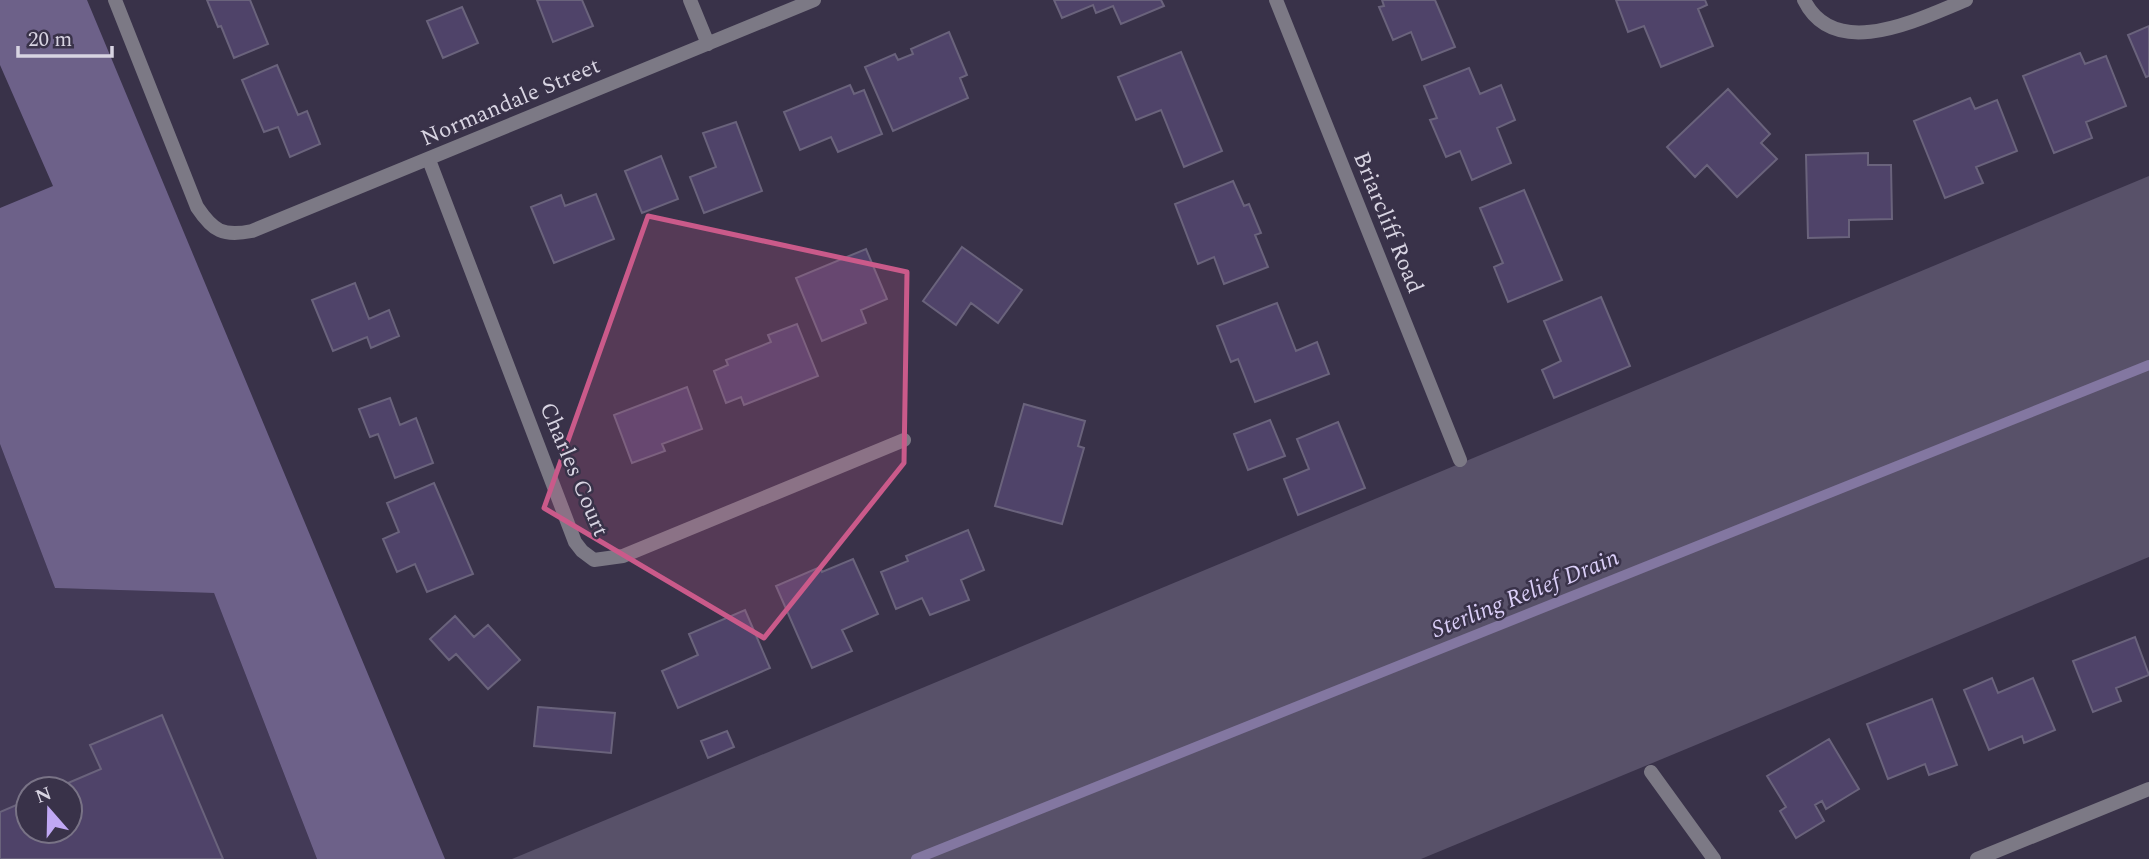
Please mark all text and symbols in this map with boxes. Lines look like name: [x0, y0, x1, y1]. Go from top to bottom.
scale bar: [18, 14, 112, 58]
text: 20 m: [28, 24, 72, 56]
street label: Normandale Street: [415, 49, 606, 156]
street label: Briarcliff Road: [1343, 146, 1432, 299]
street label: Charles Court: [530, 397, 618, 542]
water label: Sterling Relief Drain: [1426, 540, 1625, 648]
north arrow: [14, 775, 84, 845]
text: N: [31, 779, 56, 812]

